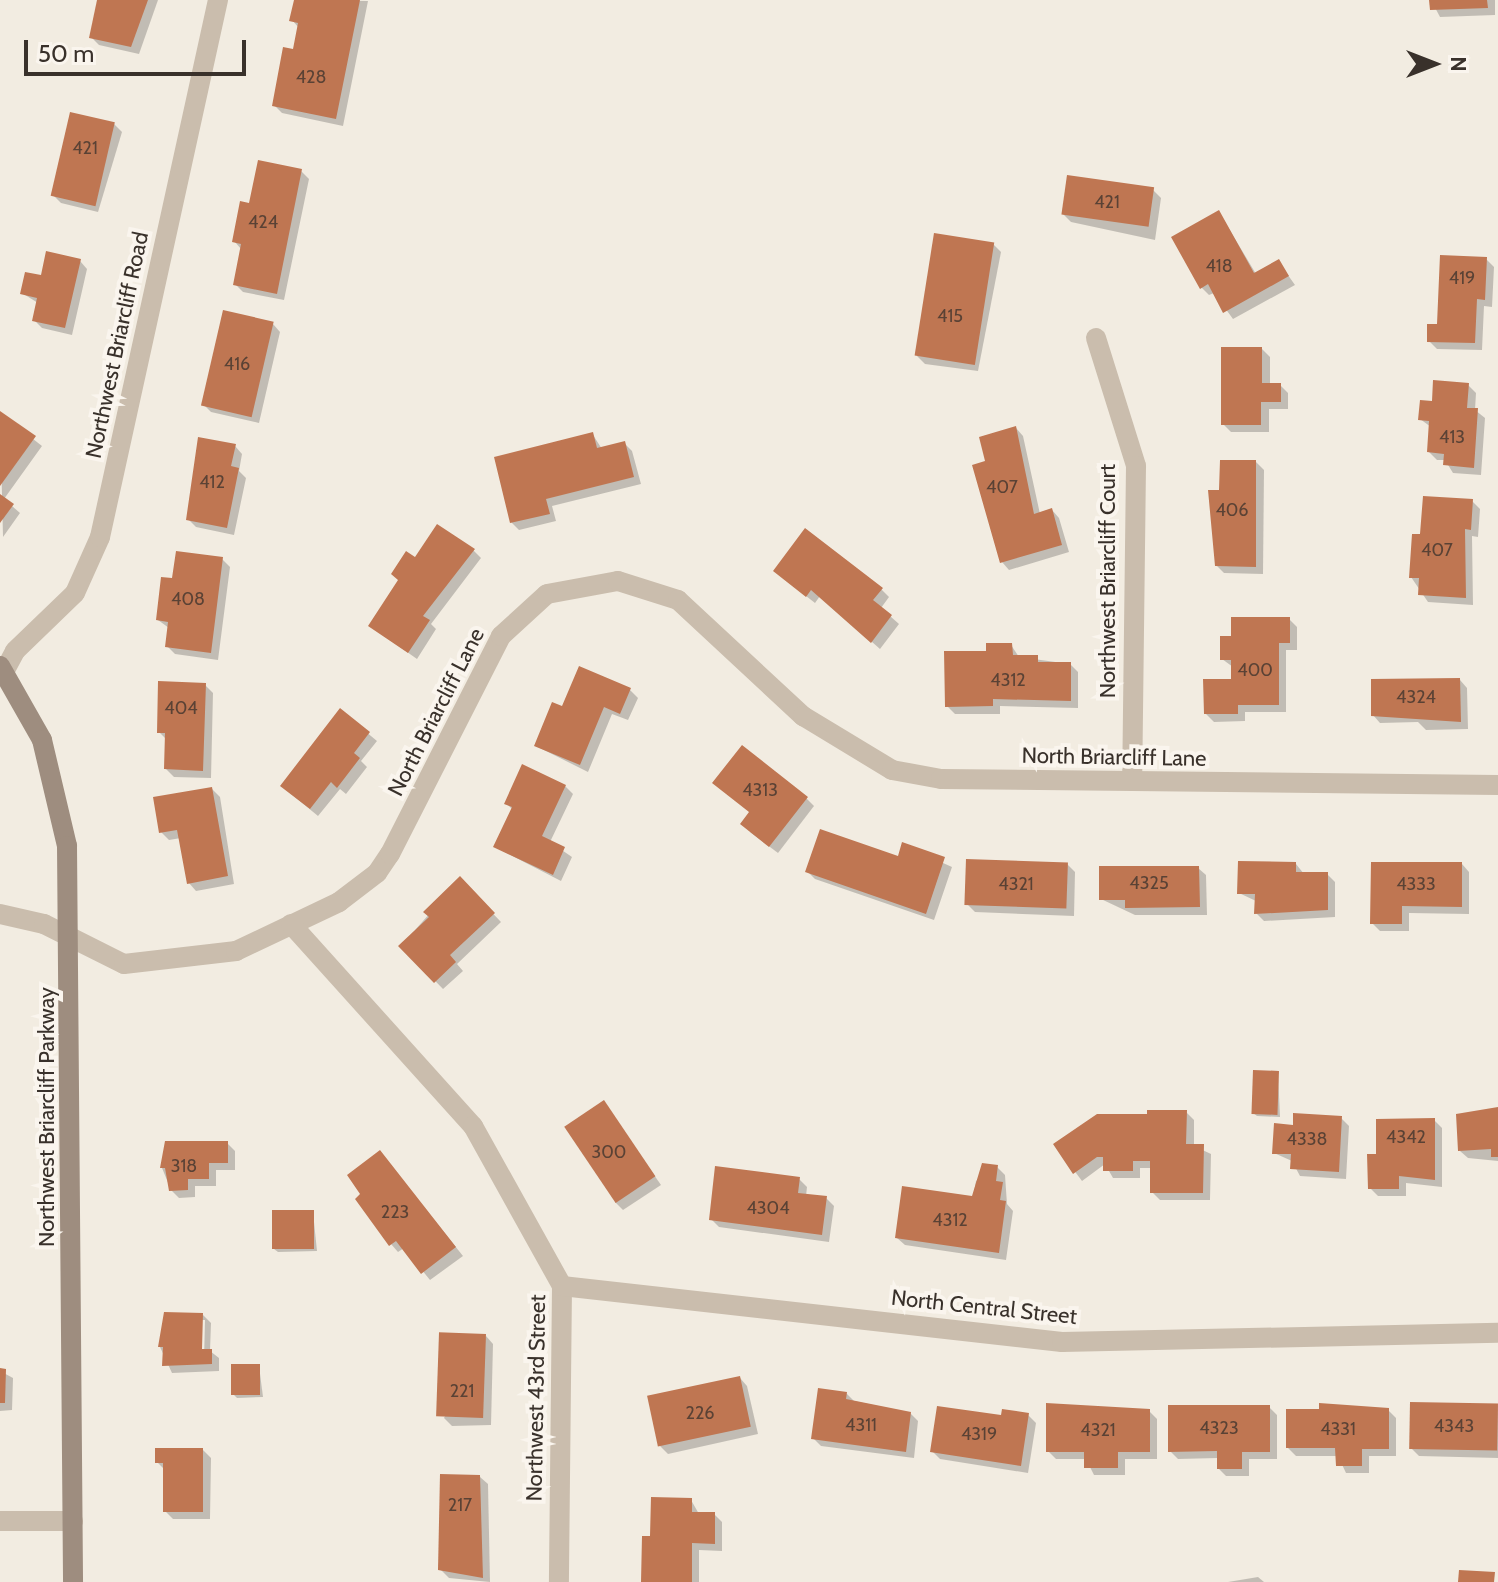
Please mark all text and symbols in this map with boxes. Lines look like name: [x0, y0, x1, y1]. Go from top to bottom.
scale bar: [28, 24, 250, 74]
north arrow: [1394, 24, 1474, 104]
text: 50 m: [38, 39, 94, 68]
text: N: [1445, 56, 1472, 72]
house number: 428: [296, 66, 326, 88]
house number: 421: [72, 137, 98, 159]
house number: 421: [1094, 191, 1120, 213]
house number: 424: [248, 211, 278, 233]
street label: Northwest Briarcliff Road: [80, 229, 154, 461]
house number: 418: [1205, 255, 1233, 277]
house number: 419: [1449, 267, 1475, 289]
house number: 415: [937, 305, 963, 327]
house number: 416: [224, 353, 250, 375]
house number: 413: [1439, 426, 1465, 448]
street label: Northwest Briarcliff Court: [1095, 464, 1121, 698]
house number: 412: [199, 471, 225, 493]
house number: 407: [986, 476, 1018, 498]
house number: 406: [1215, 499, 1249, 521]
house number: 407: [1421, 539, 1453, 561]
house number: 408: [171, 588, 205, 610]
street label: North Briarcliff Lane: [382, 624, 490, 800]
house number: 400: [1237, 659, 1273, 681]
house number: 4312: [990, 669, 1026, 691]
house number: 4324: [1396, 686, 1436, 708]
house number: 404: [164, 697, 198, 719]
street label: North Briarcliff Lane: [1021, 742, 1207, 772]
house number: 4313: [742, 779, 778, 801]
house number: 4325: [1129, 872, 1169, 894]
house number: 4321: [998, 873, 1034, 895]
house number: 4333: [1396, 873, 1436, 895]
street label: Northwest Briarcliff Parkway: [34, 987, 60, 1247]
house number: 4342: [1386, 1126, 1426, 1148]
house number: 4338: [1287, 1128, 1327, 1150]
house number: 300: [592, 1141, 626, 1163]
house number: 318: [171, 1155, 197, 1177]
house number: 4304: [746, 1197, 790, 1219]
house number: 223: [381, 1201, 409, 1223]
house number: 4312: [932, 1209, 968, 1231]
street label: North Central Street: [890, 1284, 1078, 1330]
street label: Northwest 43rd Street: [521, 1294, 551, 1502]
house number: 221: [450, 1380, 474, 1402]
house number: 226: [685, 1402, 715, 1424]
house number: 4311: [845, 1414, 877, 1436]
house number: 4343: [1434, 1415, 1474, 1437]
house number: 4323: [1199, 1417, 1239, 1439]
house number: 4331: [1320, 1418, 1356, 1440]
house number: 4321: [1080, 1419, 1116, 1441]
house number: 4319: [961, 1423, 997, 1445]
house number: 217: [448, 1494, 472, 1516]

